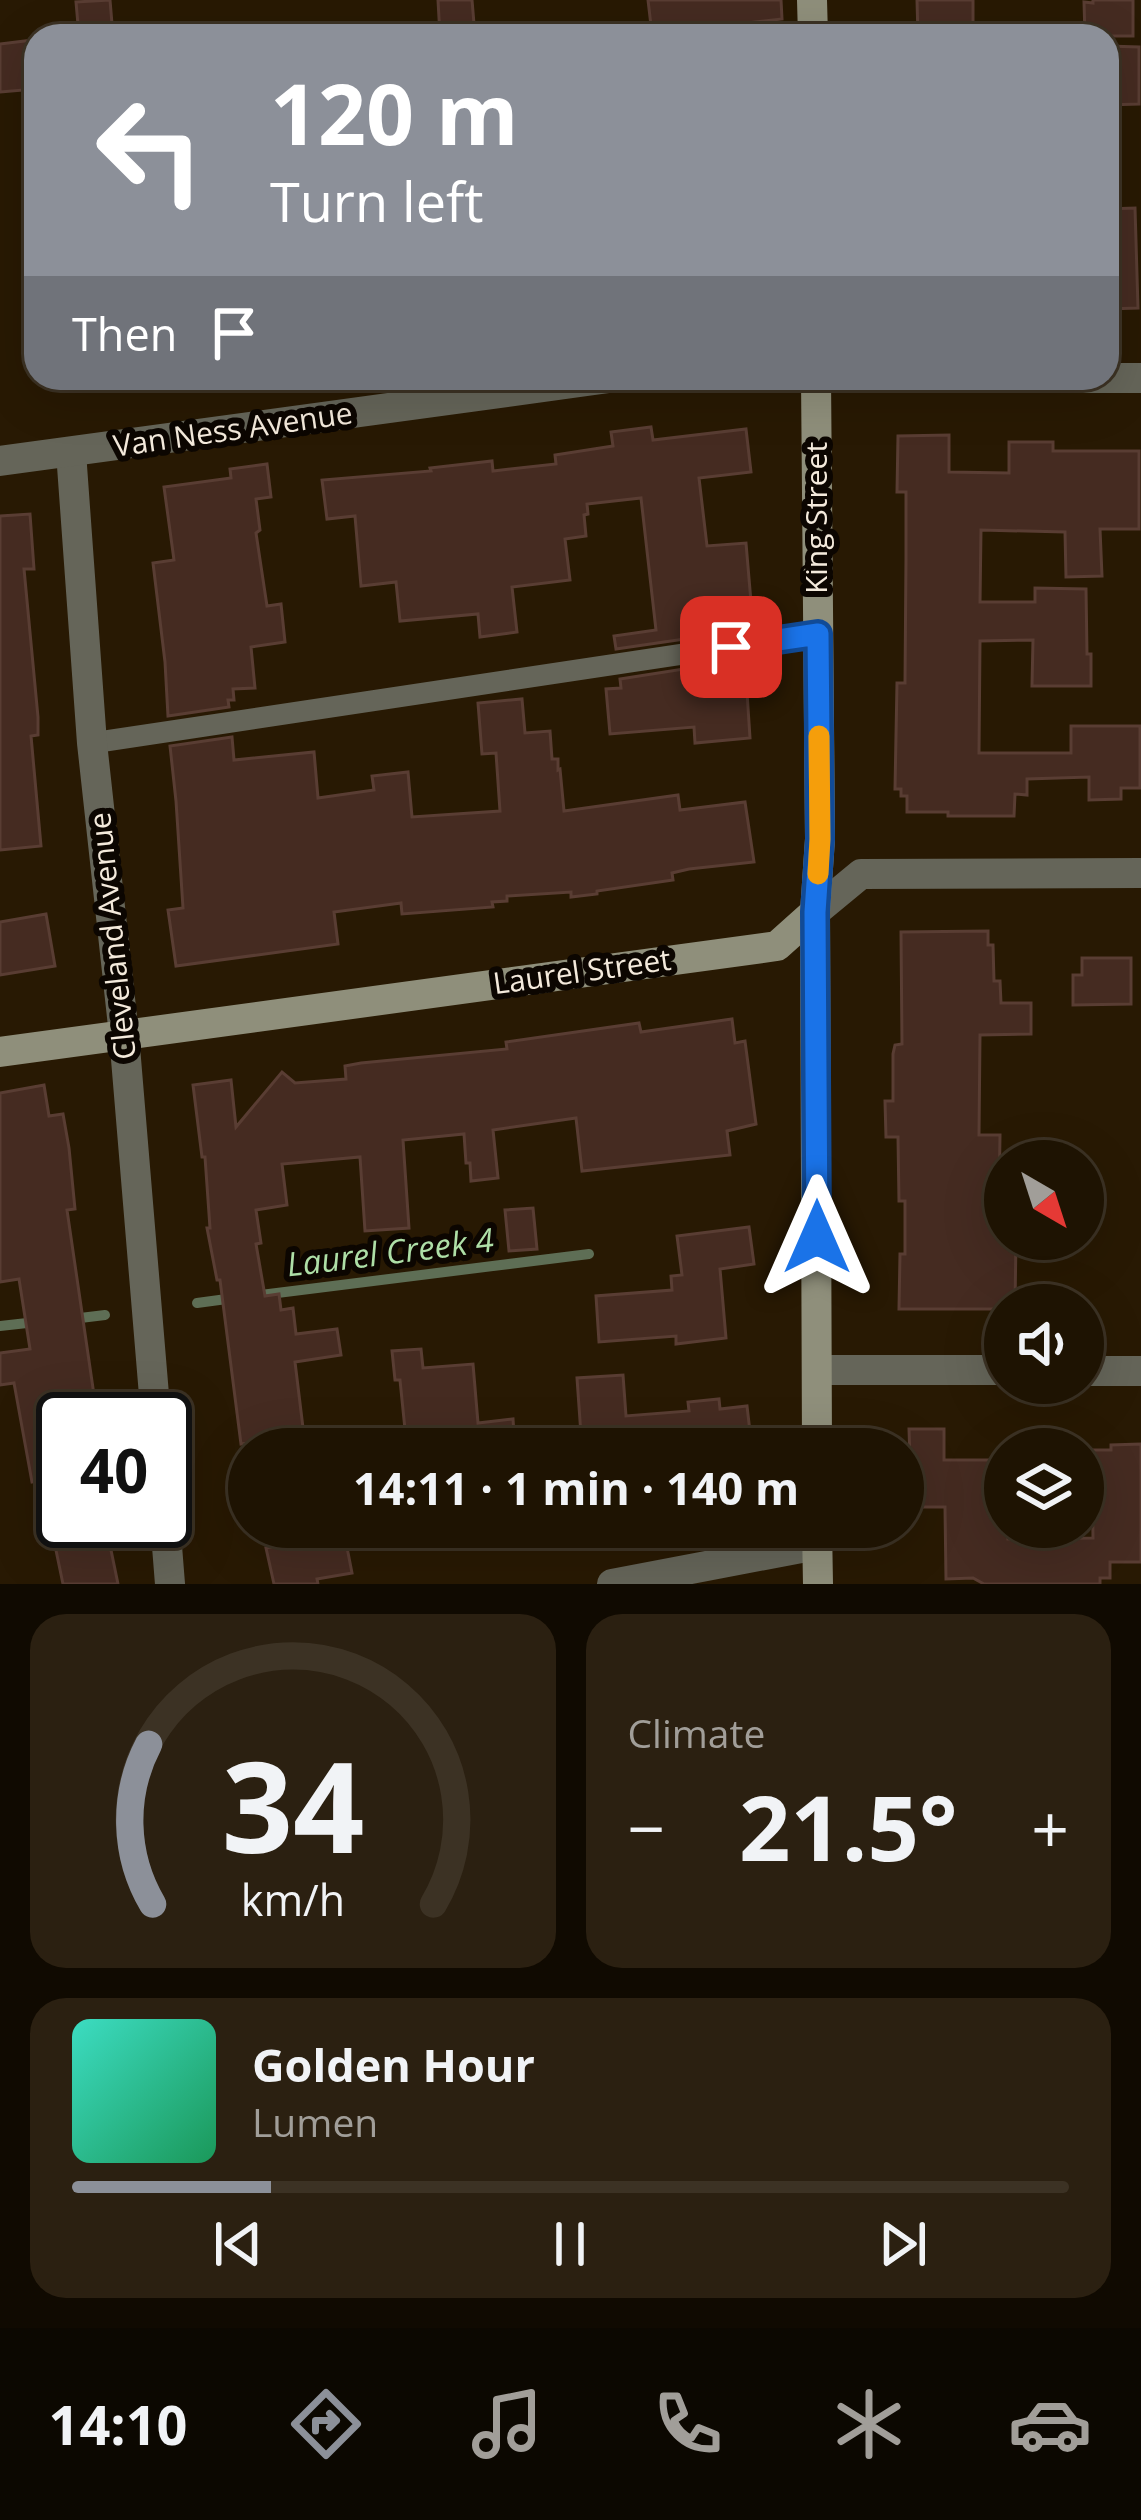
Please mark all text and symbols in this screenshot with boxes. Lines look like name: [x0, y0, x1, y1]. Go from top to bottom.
text: 120 m: [270, 55, 518, 170]
icon: left: [72, 72, 228, 228]
text: Turn left: [270, 164, 483, 238]
icon: arrive: [201, 300, 267, 366]
text: Then: [72, 303, 177, 364]
street label: Van Ness Avenue: [111, 391, 355, 466]
street label: King Street: [795, 442, 836, 594]
pin: [680, 596, 782, 698]
icon: arrive: [698, 614, 764, 680]
street label: Cleveland Avenue: [78, 810, 145, 1062]
street label: Laurel Street: [490, 938, 673, 1003]
north arrow: [984, 1140, 1104, 1260]
map controls: [984, 1140, 1104, 1548]
position arrow: [754, 1174, 880, 1300]
water label: Laurel Creek 4: [284, 1216, 496, 1287]
button: sound: [984, 1284, 1104, 1404]
speed limit sign: 40: [36, 1392, 192, 1548]
button: layers: [984, 1428, 1104, 1548]
text: 14:11 · 1 min · 140 m: [353, 1457, 799, 1518]
text: Climate: [628, 1706, 765, 1759]
text: 34: [221, 1720, 364, 1890]
text: 21.5°: [739, 1765, 958, 1887]
text: −: [628, 1782, 665, 1872]
text: +: [1031, 1782, 1069, 1872]
text: km/h: [241, 1870, 345, 1929]
text: Golden Hour: [252, 2034, 535, 2095]
text: Lumen: [252, 2095, 378, 2148]
icon: previous: [205, 2211, 271, 2277]
icon: pause: [537, 2211, 603, 2277]
icon: next: [870, 2211, 936, 2277]
icon: directions: [284, 2382, 368, 2466]
icon: music: [465, 2382, 549, 2466]
icon: phone: [646, 2382, 730, 2466]
icon: climate: [827, 2382, 911, 2466]
icon: car: [1008, 2382, 1092, 2466]
text: 14:10: [49, 2387, 187, 2461]

